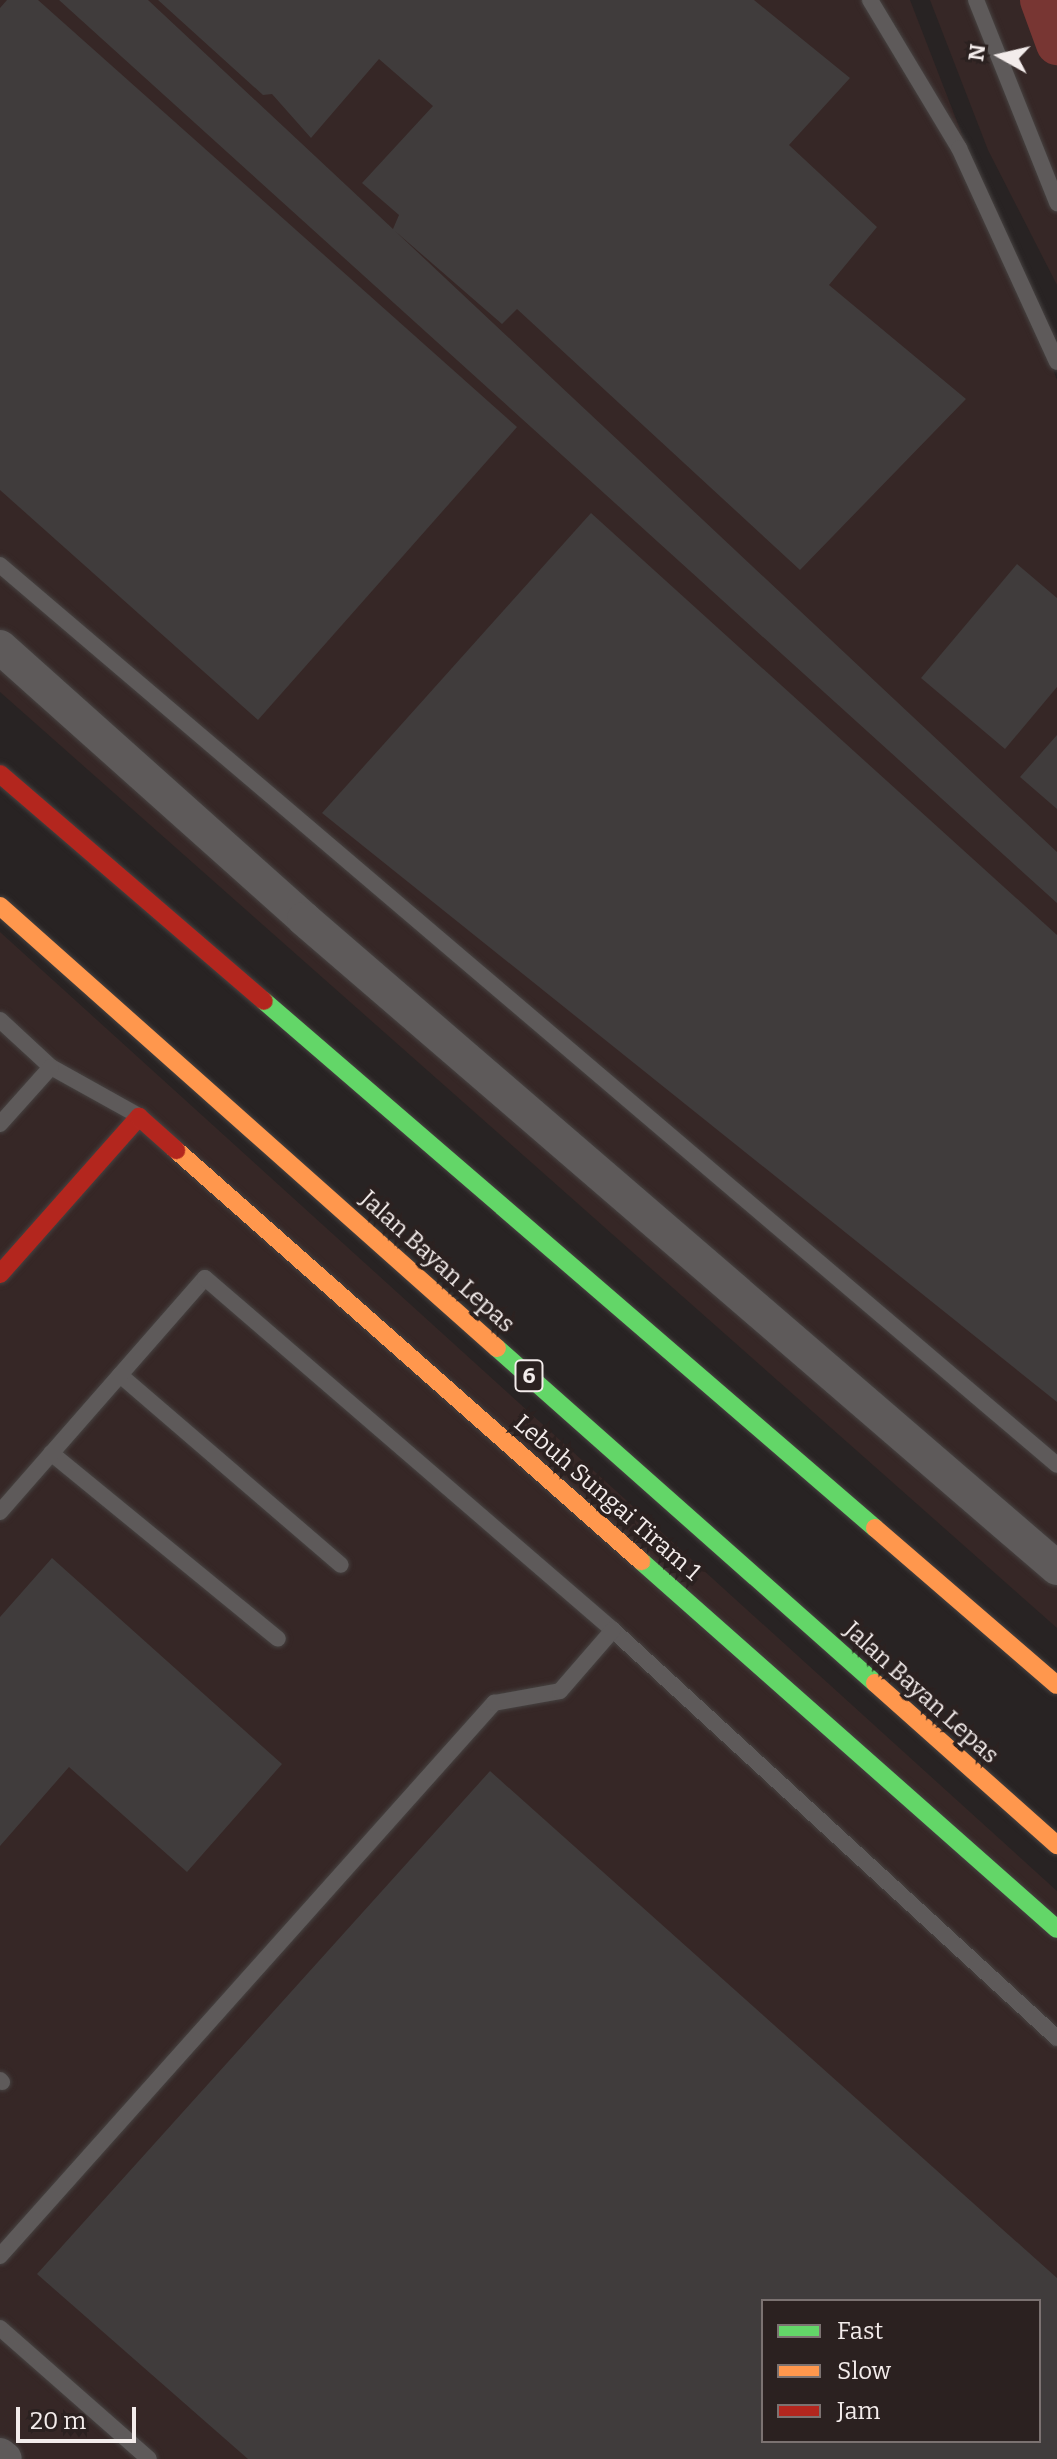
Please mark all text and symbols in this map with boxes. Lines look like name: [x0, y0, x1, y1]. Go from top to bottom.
north arrow: [961, 16, 1041, 96]
text: N: [962, 42, 991, 63]
street label: Jalan Bayan Lepas: [354, 1185, 520, 1339]
road number: 6: [513, 1358, 545, 1394]
street label: Lebuh Sungai Tiram 1: [508, 1409, 706, 1587]
street label: Jalan Bayan Lepas: [838, 1616, 1004, 1770]
legend: [761, 2299, 1041, 2443]
text: Fast: [837, 2317, 883, 2345]
text: Slow: [837, 2357, 891, 2385]
scale bar: [20, 2391, 140, 2441]
text: Jam: [837, 2397, 880, 2425]
text: 20 m: [30, 2407, 86, 2435]

